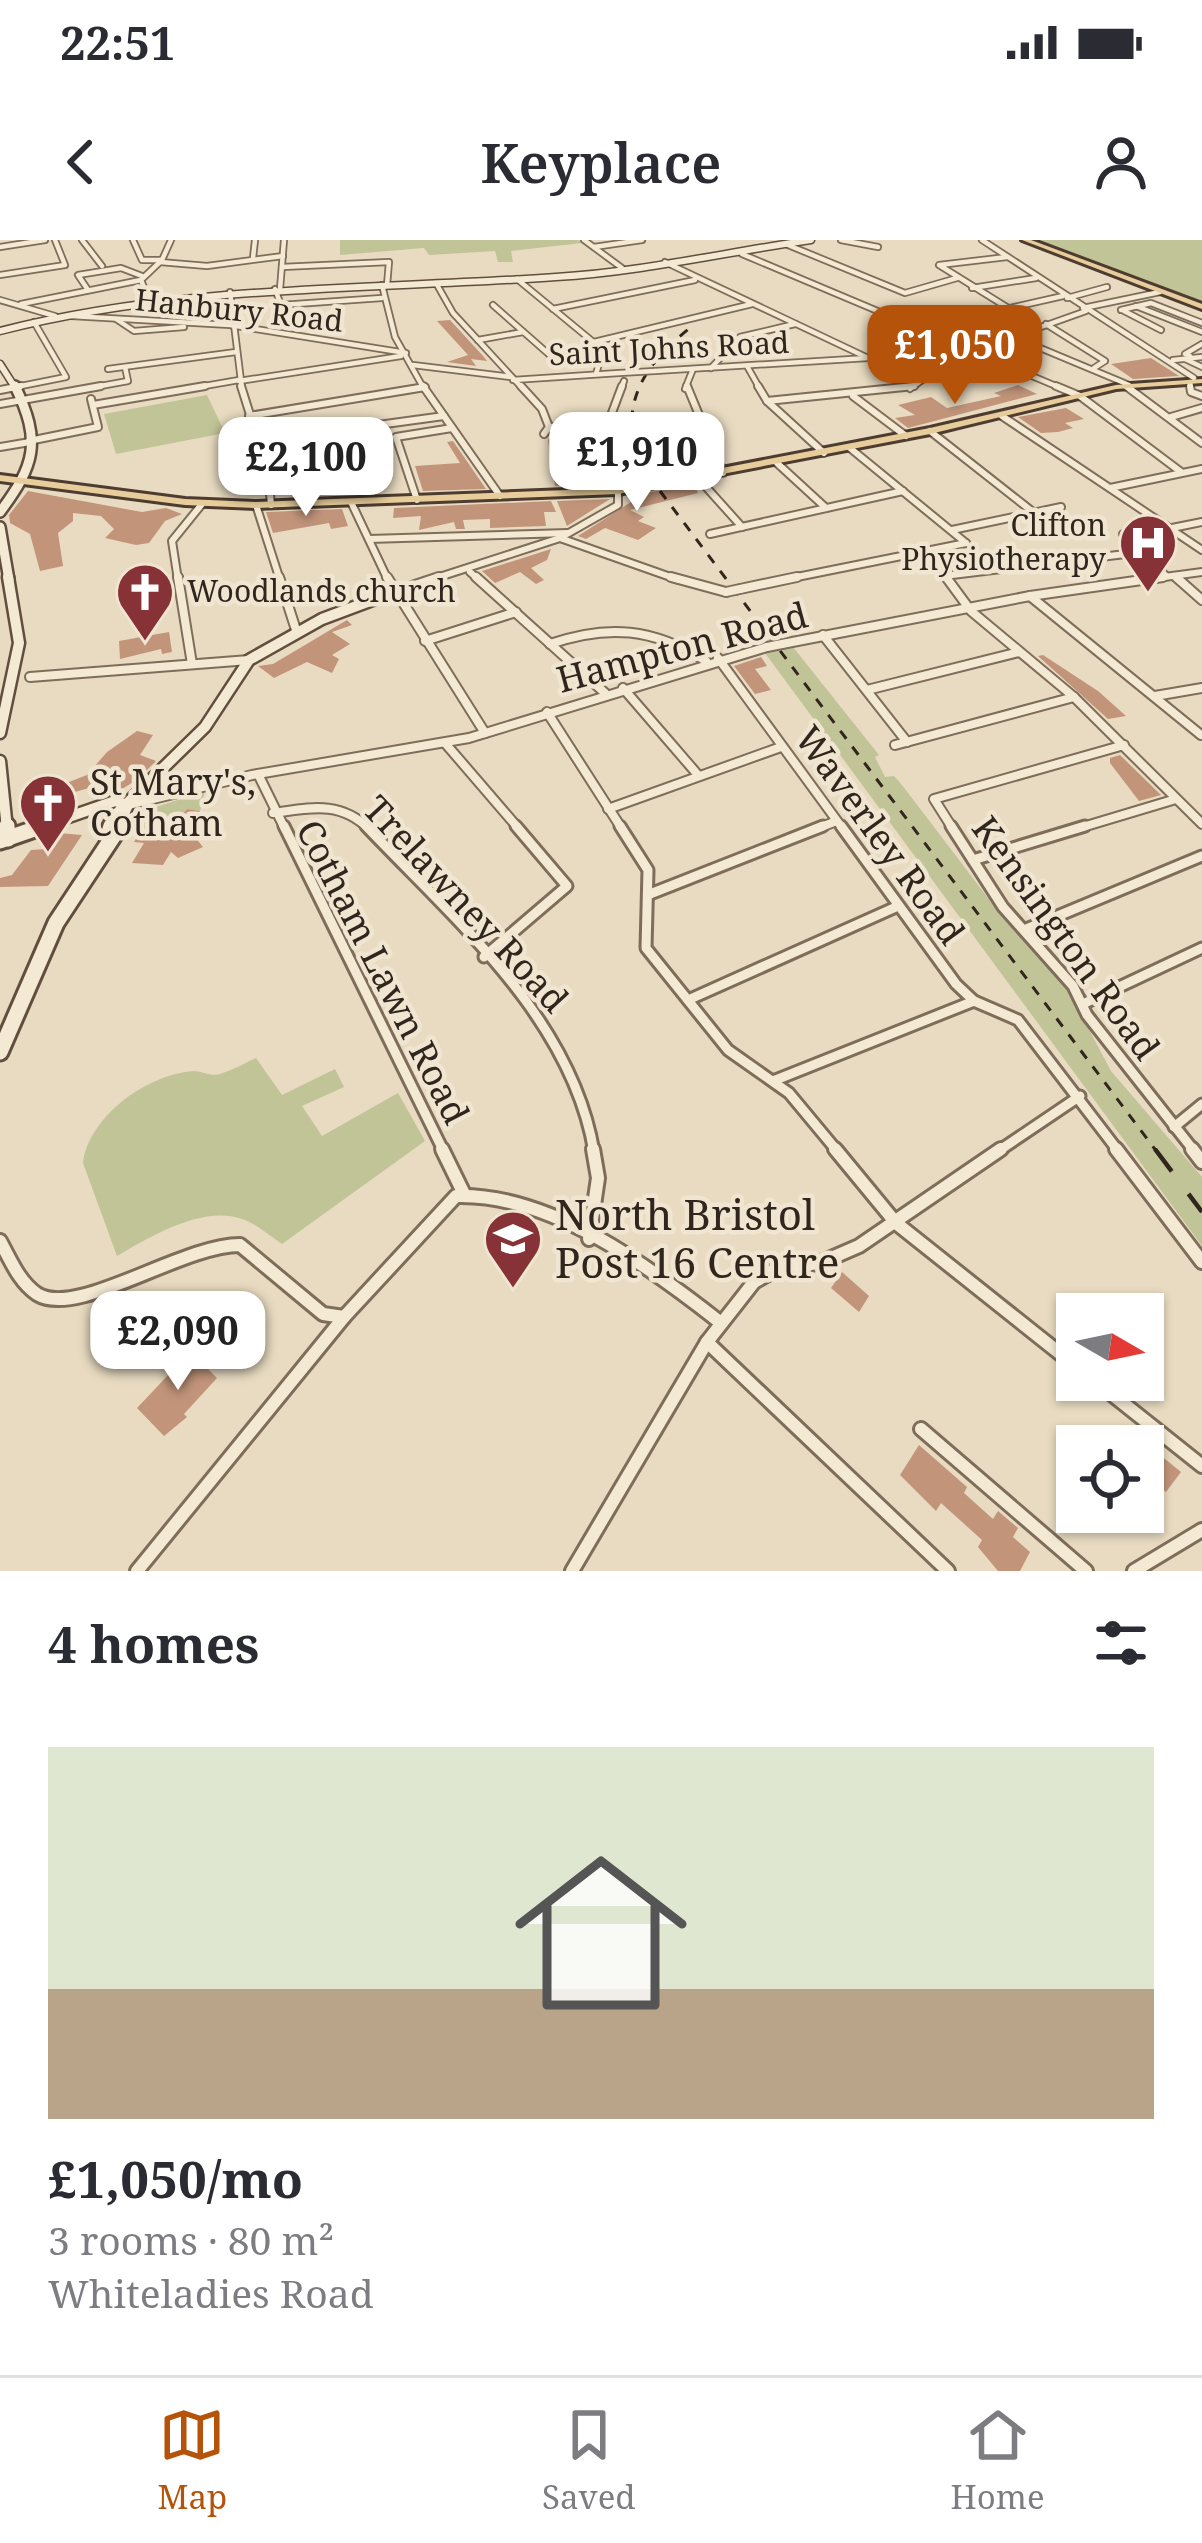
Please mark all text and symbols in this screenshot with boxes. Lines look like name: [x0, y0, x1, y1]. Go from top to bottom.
text: 22:51: [60, 12, 175, 73]
text: Keyplace: [481, 125, 721, 199]
icon: back: [48, 129, 114, 195]
icon: person: [1088, 129, 1154, 195]
street label: Hanbury Road: [133, 278, 345, 341]
pin: £1,050: [857, 305, 1053, 407]
text: £1,050: [894, 317, 1016, 370]
street label: Saint Johns Road: [548, 321, 790, 374]
pin: £1,910: [539, 412, 735, 514]
pin: £2,100: [208, 417, 404, 519]
text: £1,910: [576, 424, 698, 477]
text: £2,100: [245, 429, 367, 482]
place label: Clifton Physiotherapy: [901, 504, 1106, 579]
hospital icon: Clifton Physiotherapy: [1117, 512, 1179, 594]
church icon: Woodlands church: [114, 561, 176, 643]
place label: Woodlands church: [187, 570, 456, 611]
street label: Hampton Road: [551, 589, 813, 704]
street label: Waverley Road: [784, 715, 976, 954]
place label: St Mary's, Cotham: [90, 757, 256, 847]
church icon: St Mary's, Cotham: [17, 772, 79, 854]
street label: Trelawney Road: [353, 785, 580, 1023]
street label: Kensington Road: [961, 806, 1171, 1069]
street label: Cotham Lawn Road: [286, 811, 481, 1132]
place label: North Bristol Post 16 Centre: [555, 1185, 840, 1290]
school or university icon: North Bristol Post 16 Centre: [482, 1208, 544, 1290]
pin: £2,090: [80, 1291, 276, 1393]
north arrow: [1056, 1293, 1164, 1401]
map controls: [1056, 1293, 1164, 1533]
text: £2,090: [117, 1303, 239, 1356]
button: locate: [1056, 1425, 1164, 1533]
text: 4 homes: [48, 1608, 259, 1678]
icon: filters: [1088, 1610, 1154, 1676]
icon: home: [493, 1825, 709, 2041]
text: £1,050/mo: [48, 2143, 303, 2213]
text: 3 rooms · 80 m²: [48, 2213, 334, 2266]
text: Whiteladies Road: [48, 2266, 374, 2319]
tab: Map: [157, 2402, 227, 2519]
tab: Saved: [542, 2402, 636, 2519]
tab: Home: [951, 2402, 1045, 2519]

